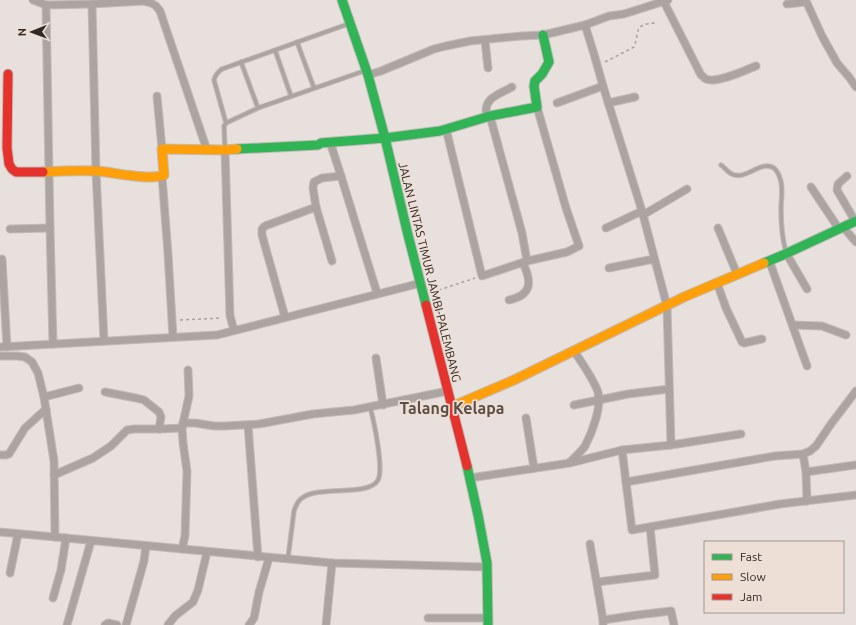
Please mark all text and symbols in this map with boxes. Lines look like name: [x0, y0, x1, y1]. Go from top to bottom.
north arrow: [12, 12, 52, 52]
text: N: [16, 28, 28, 36]
street label: JALAN LINTAS TIMUR JAMBI-PALEMBANG: [396, 161, 464, 384]
district label: Talang Kelapa: [400, 399, 504, 417]
legend: [704, 541, 844, 613]
text: Fast: [740, 550, 762, 563]
text: Slow: [740, 570, 766, 583]
text: Jam: [740, 590, 762, 603]

